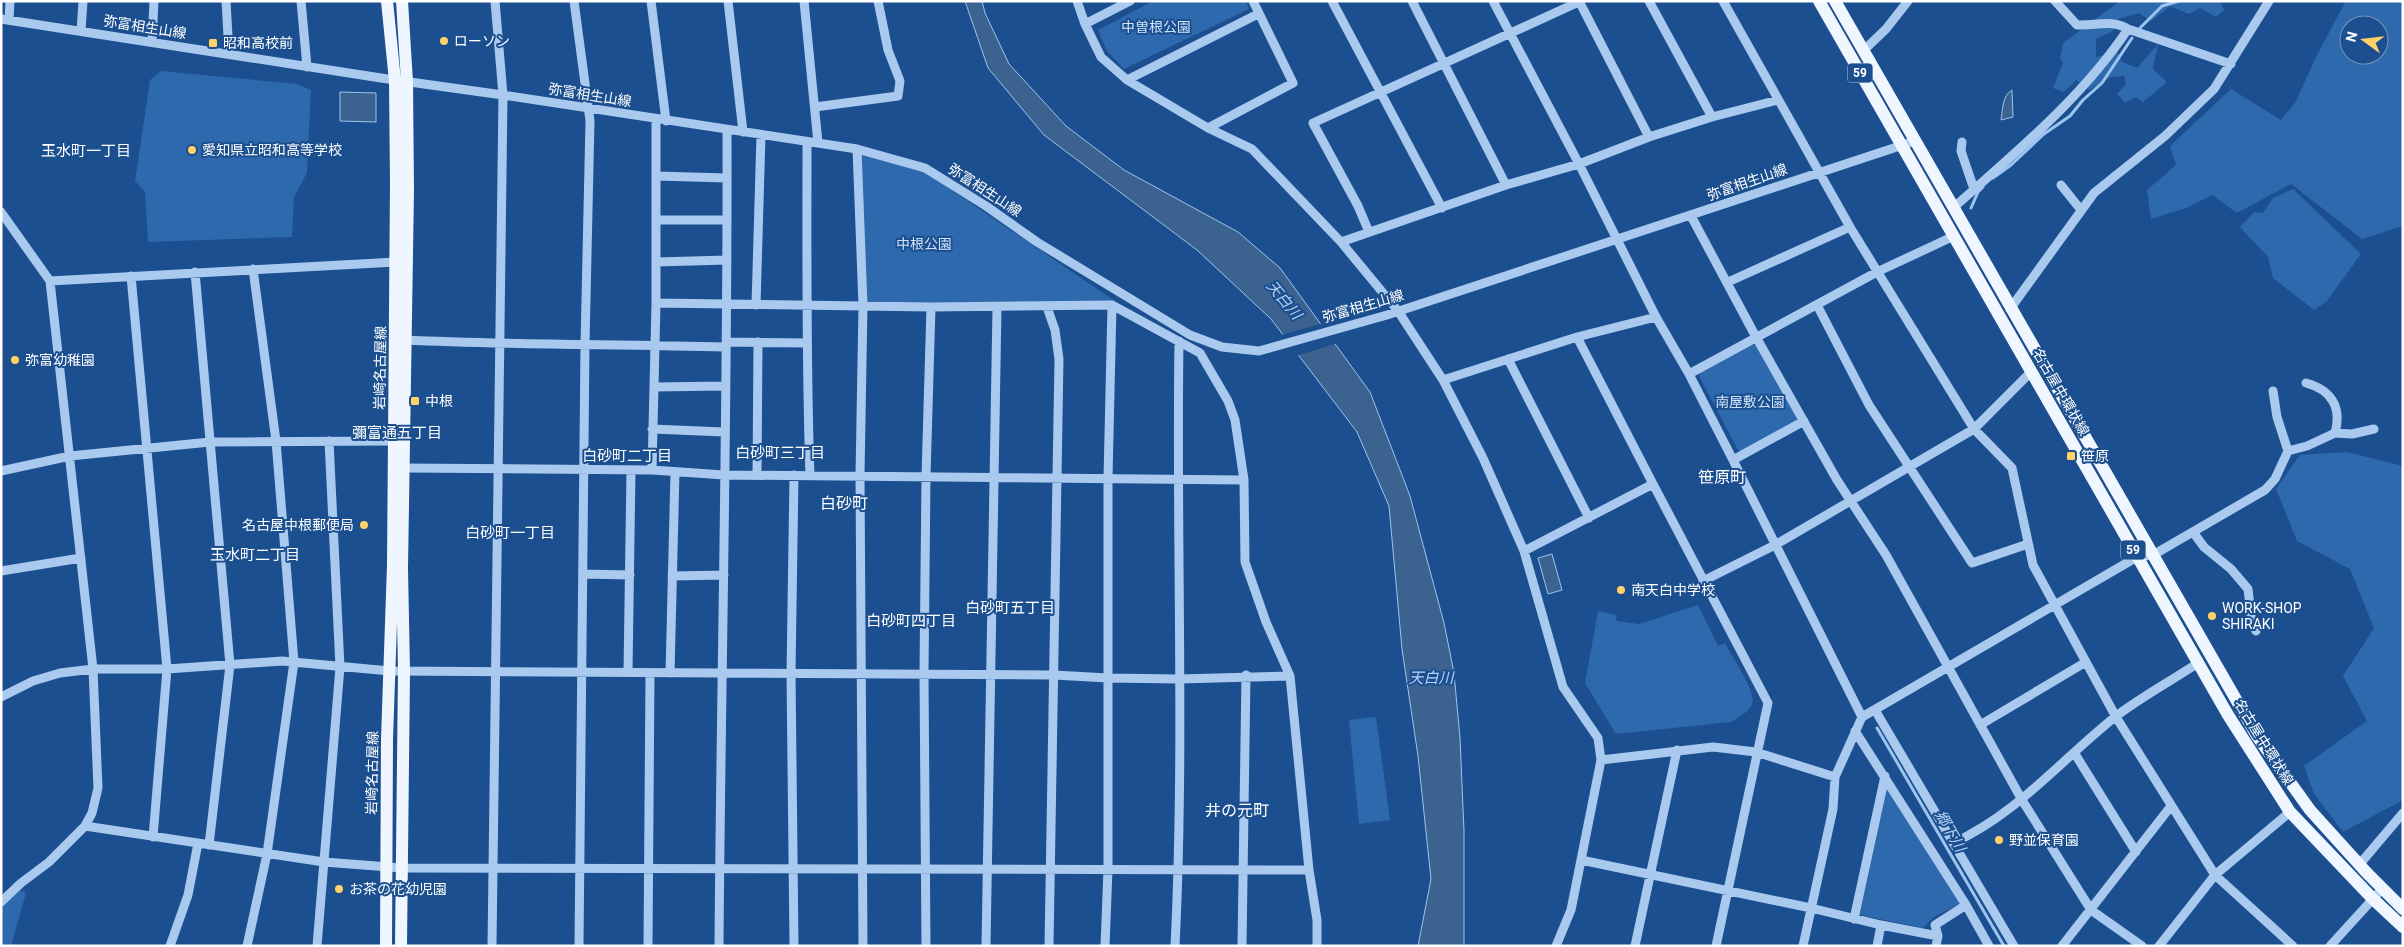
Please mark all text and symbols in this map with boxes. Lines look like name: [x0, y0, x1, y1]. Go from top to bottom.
street label: 弥富相生山線: [102, 13, 188, 41]
north arrow: [2339, 15, 2389, 65]
park label: 中曽根公園: [1121, 19, 1191, 35]
text: N: [2342, 30, 2360, 43]
place label: ローソン: [454, 33, 510, 49]
place label: 昭和高校前: [223, 35, 293, 51]
marker: ローソン: [438, 35, 450, 47]
marker: 昭和高校前: [207, 37, 219, 49]
road number: 59: [1848, 64, 1872, 82]
street label: 弥富相生山線: [547, 81, 633, 109]
district label: 玉水町一丁目: [41, 142, 131, 160]
place label: 愛知県立昭和高等学校: [202, 142, 342, 158]
marker: 愛知県立昭和高等学校: [186, 144, 198, 156]
street label: 弥富相生山線: [945, 160, 1025, 220]
street label: 弥富相生山線: [1705, 161, 1789, 203]
park label: 中根公園: [896, 236, 952, 252]
water label: 天白川: [1263, 277, 1307, 325]
street label: 弥富相生山線: [1320, 287, 1406, 325]
street label: 岩崎名古屋線: [371, 326, 389, 410]
street label: 名古屋中環状線: [2030, 346, 2092, 438]
place label: 弥富幼稚園: [25, 352, 95, 368]
marker: 弥富幼稚園: [9, 354, 21, 366]
place label: 中根: [425, 393, 453, 409]
park label: 南屋敷公園: [1715, 394, 1785, 410]
marker: 中根: [409, 395, 421, 407]
district label: 彌富通五丁目: [352, 424, 442, 442]
district label: 白砂町三丁目: [735, 444, 825, 462]
district label: 白砂町二丁目: [582, 447, 672, 465]
place label: 笹原: [2081, 448, 2109, 464]
marker: 笹原: [2065, 450, 2077, 462]
district label: 笹原町: [1698, 468, 1746, 487]
district label: 白砂町: [820, 494, 868, 513]
place label: 名古屋中根郵便局: [242, 517, 354, 533]
marker: 名古屋中根郵便局: [358, 519, 370, 531]
district label: 白砂町一丁目: [465, 524, 555, 542]
road number: 59: [2120, 540, 2146, 560]
district label: 玉水町二丁目: [210, 546, 300, 564]
place label: 南天白中学校: [1631, 582, 1715, 598]
marker: 南天白中学校: [1615, 584, 1627, 596]
district label: 白砂町五丁目: [965, 599, 1055, 617]
place label: WORK-SHOP SHIRAKI: [2222, 600, 2302, 632]
marker: WORK-SHOP SHIRAKI: [2206, 610, 2218, 622]
district label: 白砂町四丁目: [866, 612, 956, 630]
water label: 天白川: [1408, 669, 1455, 687]
street label: 名古屋中環状線: [2231, 696, 2297, 788]
street label: 岩崎名古屋線: [363, 731, 381, 815]
district label: 井の元町: [1205, 801, 1269, 820]
water label: 郷下川: [1931, 807, 1970, 857]
place label: 野並保育園: [2009, 832, 2079, 848]
marker: 野並保育園: [1993, 834, 2005, 846]
place label: お茶の花幼児園: [349, 881, 447, 897]
marker: お茶の花幼児園: [333, 883, 345, 895]

